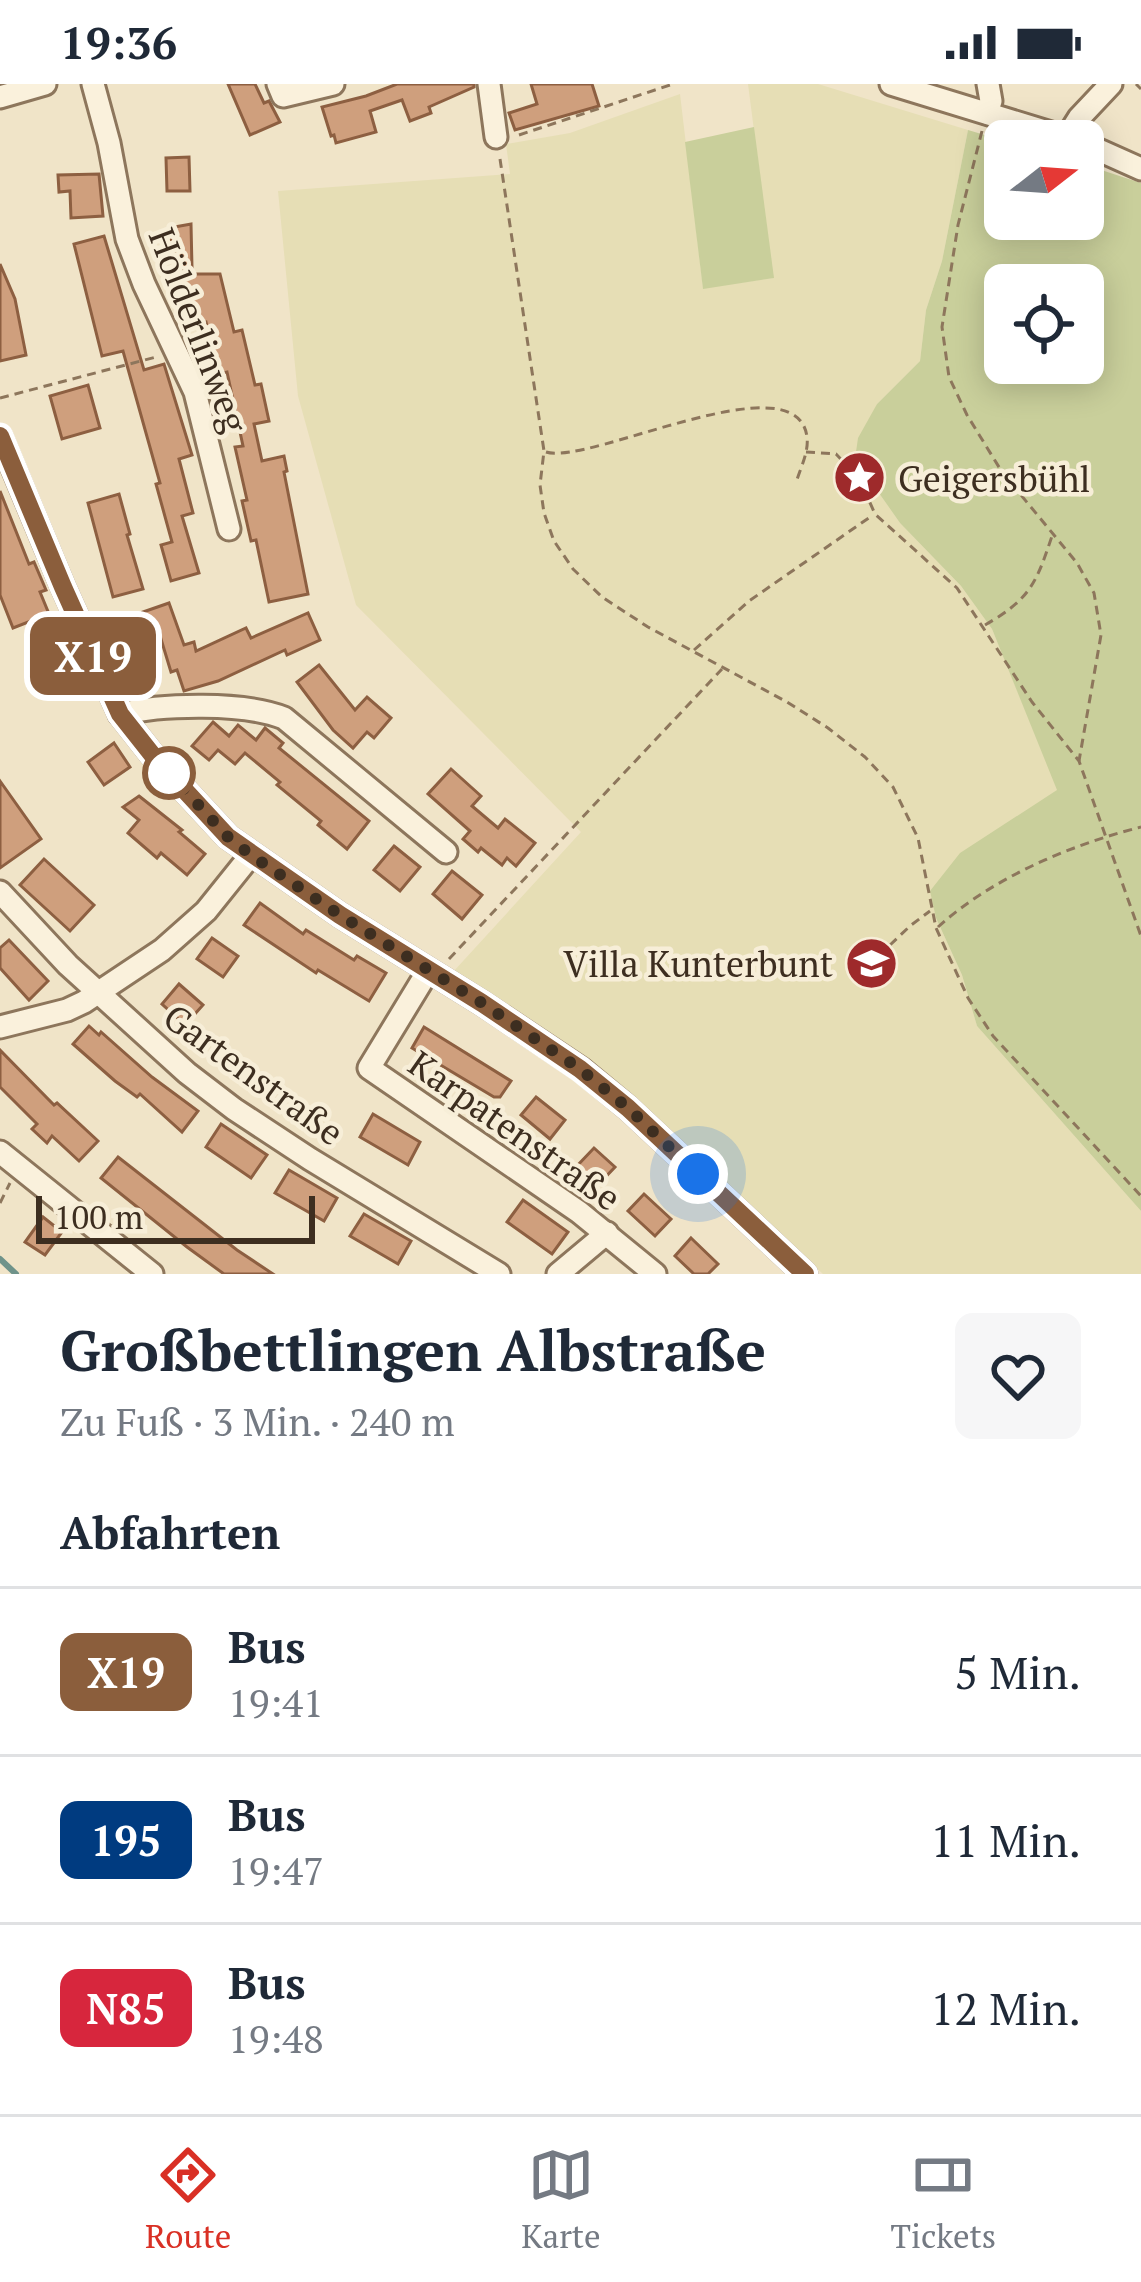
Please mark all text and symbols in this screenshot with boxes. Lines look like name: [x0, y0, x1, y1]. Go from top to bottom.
text: 19:36: [60, 12, 177, 72]
north arrow: [984, 120, 1104, 240]
map controls: [984, 120, 1104, 384]
street label: Hölderlinweg: [139, 221, 260, 440]
button: locate: [984, 264, 1104, 384]
place icon: Geigersbühl: [831, 450, 887, 506]
place label: Geigersbühl: [898, 455, 1090, 502]
line badge: X19: [24, 617, 162, 695]
text: X19: [54, 628, 132, 684]
unlabelled marker: [144, 748, 194, 798]
school or university icon: Villa Kunterbunt: [844, 935, 900, 991]
place label: Villa Kunterbunt: [563, 940, 833, 987]
street label: Gartenstraße: [155, 993, 353, 1155]
street label: Karpatenstraße: [400, 1039, 630, 1221]
your location: [668, 1144, 728, 1204]
scale bar: [36, 1190, 315, 1243]
text: 100 m: [54, 1195, 143, 1238]
text: Großbettlingen Albstraße: [60, 1312, 766, 1387]
button: heart: [955, 1313, 1081, 1439]
text: Zu Fuß · 3 Min. · 240 m: [60, 1395, 455, 1447]
text: Abfahrten: [60, 1502, 280, 1562]
text: Bus: [228, 1616, 306, 1676]
text: 5 Min.: [954, 1642, 1081, 1702]
text: X19: [87, 1644, 165, 1700]
text: 19:41: [228, 1676, 324, 1728]
text: Bus: [228, 1784, 306, 1844]
text: 11 Min.: [930, 1810, 1081, 1870]
text: 195: [90, 1812, 162, 1868]
text: 19:47: [228, 1844, 324, 1896]
text: Bus: [228, 1952, 306, 2012]
text: 12 Min.: [930, 1978, 1081, 2038]
text: N85: [86, 1980, 166, 2036]
text: 19:48: [228, 2012, 324, 2064]
tab: Route: [145, 2142, 231, 2257]
tab: Karte: [521, 2142, 601, 2257]
tab: Tickets: [891, 2142, 996, 2257]

